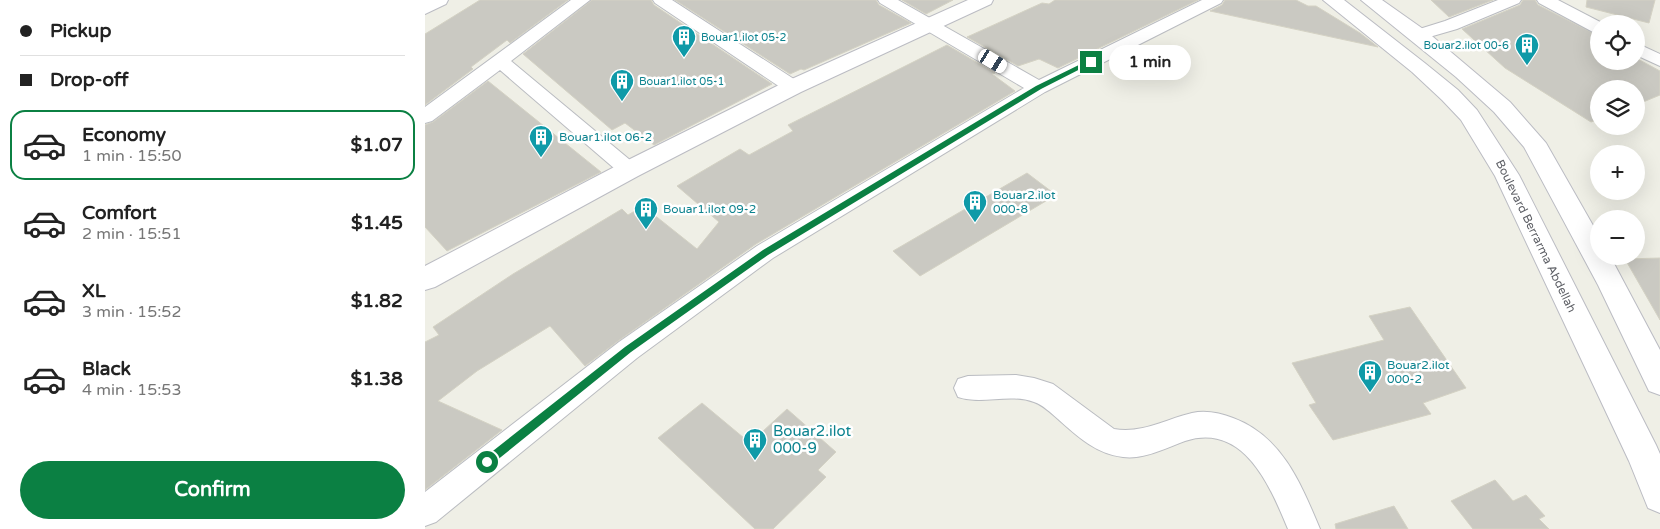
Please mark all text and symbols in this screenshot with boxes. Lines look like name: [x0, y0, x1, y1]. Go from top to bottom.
map controls: [1590, 15, 1645, 265]
button: locate: [1590, 15, 1645, 70]
text: Pickup: [50, 20, 111, 42]
building icon: Bouar1.ilot 05-2: [671, 24, 697, 58]
place label: Bouar1.ilot 05-2: [701, 31, 787, 44]
building icon: Bouar2.ilot 00-6: [1514, 32, 1540, 66]
place label: Bouar2.ilot 00-6: [1423, 39, 1509, 52]
callout: 1 min: [1109, 44, 1191, 80]
car: [976, 47, 1009, 75]
route end: [1080, 51, 1102, 73]
text: 1 min: [1129, 52, 1171, 72]
building icon: Bouar1.ilot 05-1: [609, 68, 635, 102]
text: Drop-off: [50, 69, 129, 91]
place label: Bouar1.ilot 05-1: [639, 75, 725, 88]
button: layers: [1590, 80, 1645, 135]
icon: car: [22, 123, 67, 168]
text: Economy: [82, 124, 166, 146]
building icon: Bouar1.ilot 06-2: [528, 124, 554, 158]
place label: Bouar1.ilot 06-2: [559, 130, 652, 144]
text: $1.07: [351, 134, 403, 156]
button: +: [1590, 145, 1645, 200]
text: 1 min · 15:50: [82, 146, 181, 166]
street label: Boulevard Berrarma Abdellah: [1493, 157, 1579, 315]
place label: Bouar2.ilot 000-8: [993, 188, 1056, 216]
building icon: Bouar2.ilot 000-8: [962, 189, 988, 223]
building icon: Bouar1.ilot 09-2: [633, 196, 659, 230]
icon: car: [22, 201, 67, 246]
text: Comfort: [82, 202, 156, 224]
place label: Bouar1.ilot 09-2: [663, 202, 756, 216]
button: −: [1590, 210, 1645, 265]
text: $1.45: [351, 212, 403, 234]
text: 2 min · 15:51: [82, 224, 181, 244]
icon: car: [22, 279, 67, 324]
text: XL: [82, 280, 106, 302]
text: $1.82: [351, 290, 403, 312]
text: 3 min · 15:52: [82, 302, 181, 322]
icon: car: [22, 357, 67, 402]
text: Black: [82, 358, 131, 380]
place label: Bouar2.ilot 000-2: [1387, 358, 1450, 386]
building icon: Bouar2.ilot 000-2: [1357, 359, 1383, 393]
text: $1.38: [351, 368, 403, 390]
text: 4 min · 15:53: [82, 380, 181, 400]
place label: Bouar2.ilot 000-9: [773, 422, 852, 457]
building icon: Bouar2.ilot 000-9: [742, 427, 768, 461]
route start: [476, 451, 498, 473]
button: Confirm: [20, 461, 405, 519]

